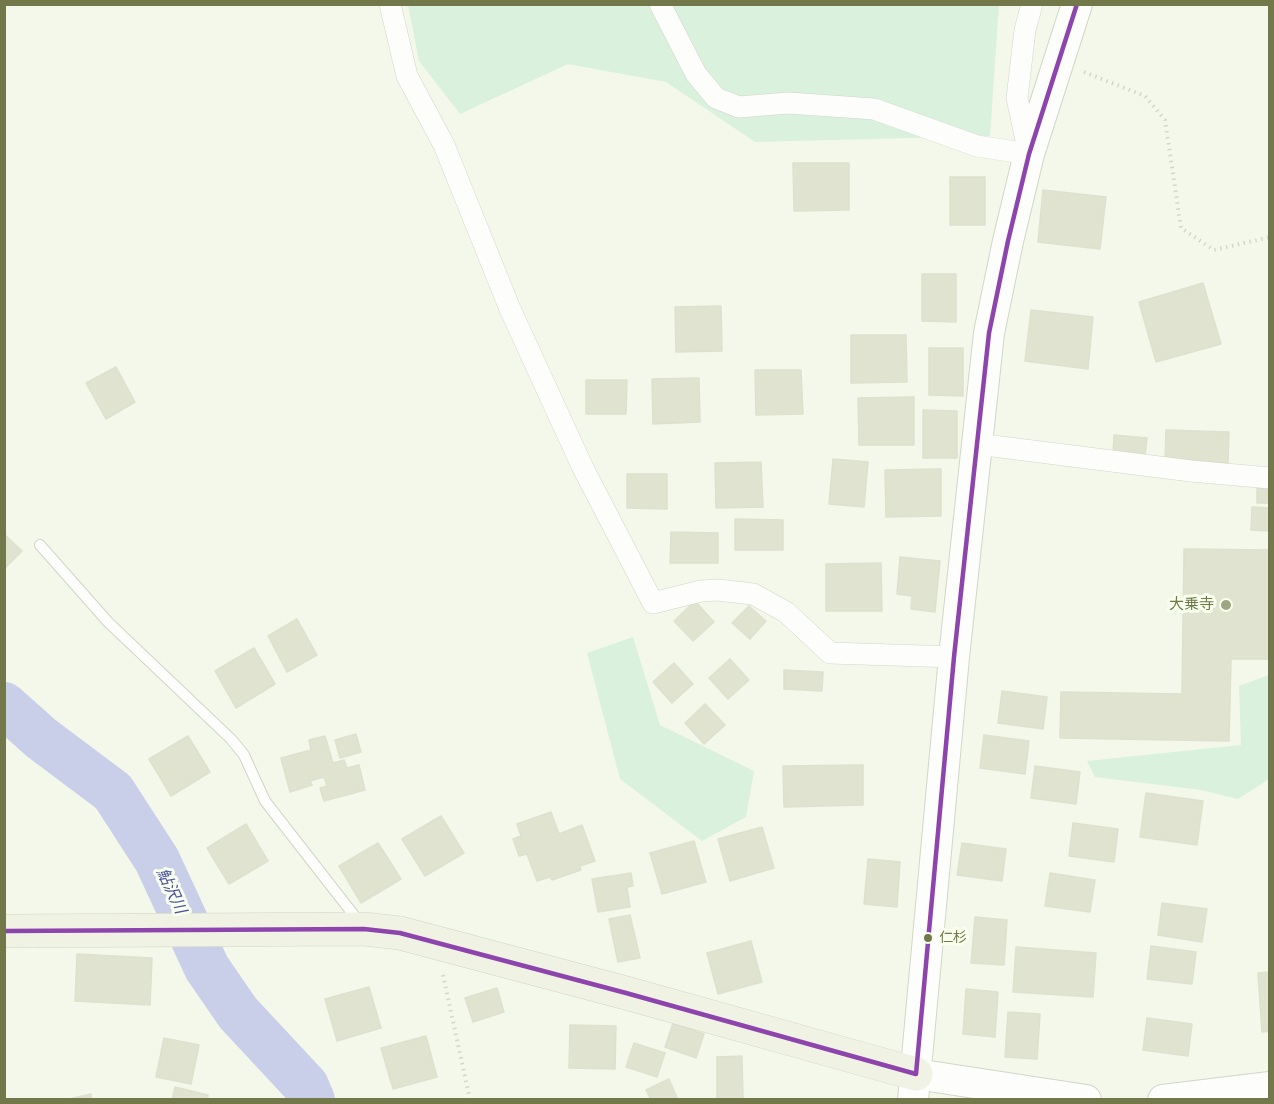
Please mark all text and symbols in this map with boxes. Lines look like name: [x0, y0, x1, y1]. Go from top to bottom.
place label: 大乗寺: [1169, 596, 1214, 614]
marker: 大乗寺: [1219, 598, 1233, 612]
water label: 鮎沢川: [152, 865, 190, 917]
place label: 仁杉: [939, 930, 967, 946]
marker: 仁杉: [922, 932, 934, 944]

